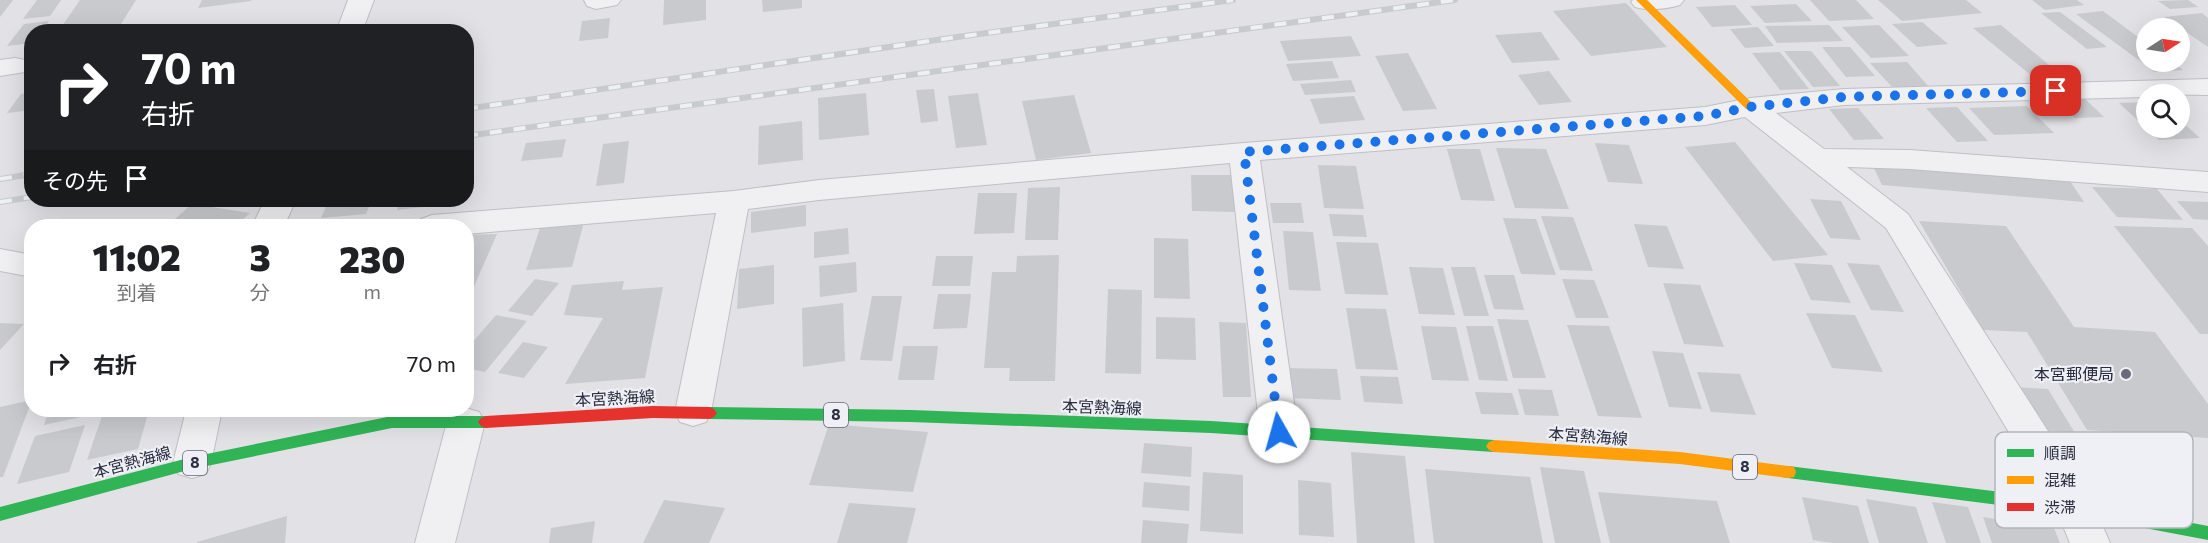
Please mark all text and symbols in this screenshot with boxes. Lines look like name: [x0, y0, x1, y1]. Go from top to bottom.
north arrow: [2136, 18, 2190, 72]
map controls: [2136, 18, 2190, 138]
text: 70 m: [141, 41, 236, 93]
icon: right: [42, 48, 120, 126]
pin: [2030, 65, 2081, 116]
icon: arrive: [2039, 74, 2072, 107]
button: search: [2136, 84, 2190, 138]
text: 右折: [141, 97, 195, 130]
icon: arrive: [120, 162, 153, 195]
text: その先: [42, 167, 108, 194]
text: 11:02: [93, 234, 181, 278]
text: 3: [249, 234, 271, 278]
text: 230: [339, 236, 405, 280]
text: m: [364, 279, 381, 303]
text: 到着: [117, 280, 157, 304]
text: 分: [250, 280, 270, 304]
icon: right: [42, 347, 75, 380]
text: 70 m: [407, 350, 456, 377]
text: 右折: [93, 351, 137, 378]
place label: 本宮郵便局: [2034, 364, 2114, 383]
marker: 本宮郵便局: [2119, 367, 2133, 381]
street label: 本宮熱海線: [575, 386, 655, 409]
street label: 本宮熱海線: [1062, 396, 1142, 417]
position arrow: [1247, 400, 1311, 464]
road number: 8: [824, 403, 848, 427]
street label: 本宮熱海線: [1547, 423, 1629, 448]
legend: [1995, 432, 2193, 528]
street label: 本宮熱海線: [91, 442, 173, 481]
text: 順調: [2044, 443, 2076, 462]
road number: 8: [183, 451, 207, 475]
road number: 8: [1733, 455, 1757, 479]
text: 混雑: [2044, 470, 2076, 489]
text: 渋滞: [2044, 497, 2076, 516]

